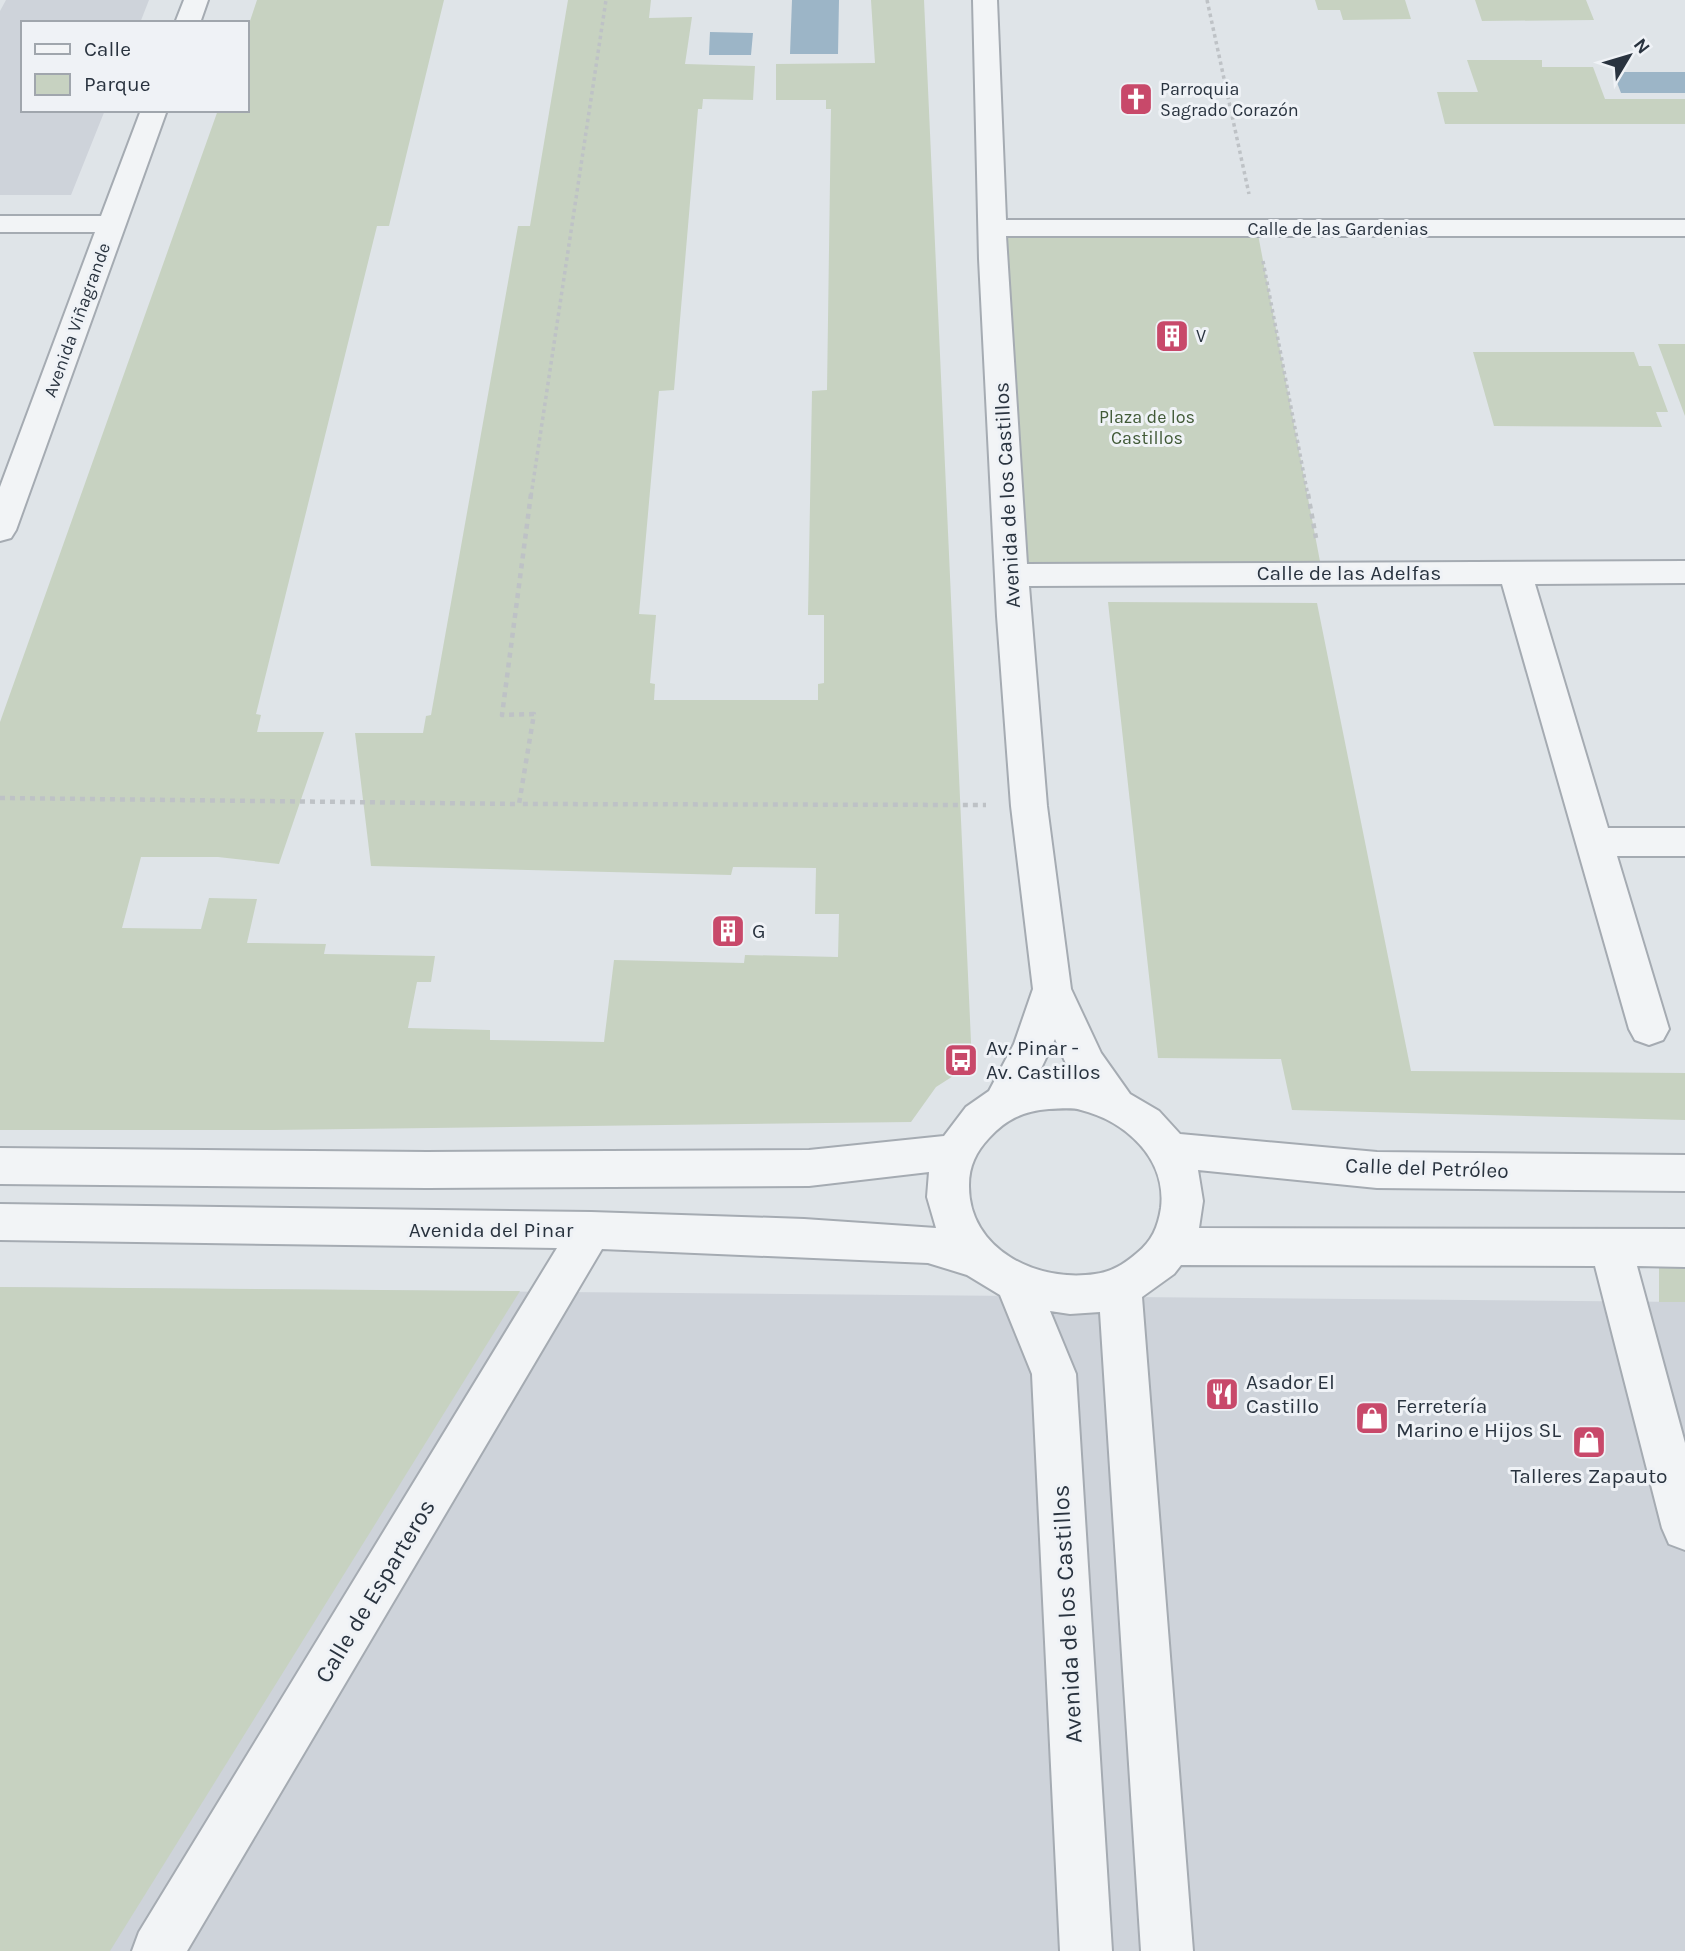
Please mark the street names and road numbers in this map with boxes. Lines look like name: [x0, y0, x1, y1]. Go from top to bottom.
street label: Calle de las Gardenias: [1248, 218, 1428, 240]
street label: Avenida Viñagrande: [39, 240, 115, 400]
street label: Avenida de los Castillos: [989, 381, 1025, 609]
street label: Calle de las Adelfas: [1257, 561, 1441, 585]
street label: Calle del Petróleo: [1345, 1153, 1509, 1183]
street label: Avenida del Pinar: [409, 1218, 574, 1242]
street label: Avenida de los Castillos: [1046, 1484, 1088, 1744]
street label: Calle de Esparteros: [309, 1494, 441, 1688]

